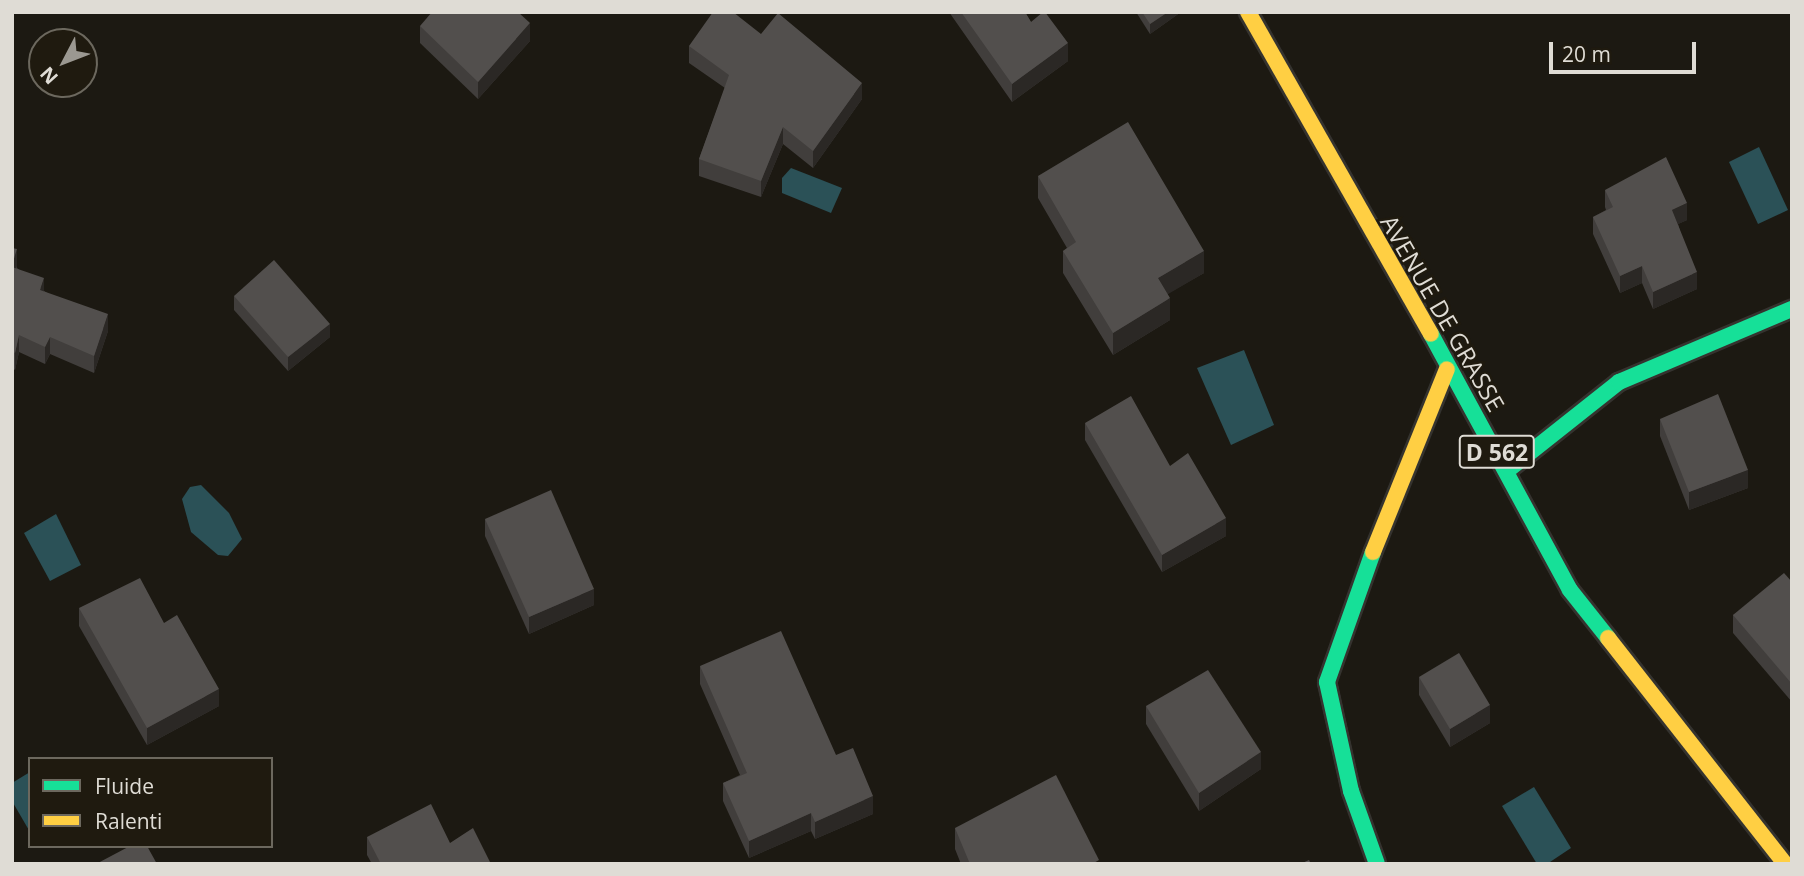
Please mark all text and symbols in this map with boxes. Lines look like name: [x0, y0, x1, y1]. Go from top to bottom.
north arrow: [28, 28, 98, 98]
scale bar: [1552, 28, 1699, 72]
text: 20 m: [1562, 40, 1611, 68]
text: N: [34, 61, 64, 90]
street label: AVENUE DE GRASSE: [1375, 210, 1511, 416]
road number: D 562: [1458, 432, 1536, 472]
legend: [28, 757, 273, 848]
text: Fluide: [95, 772, 154, 800]
text: Ralenti: [95, 807, 162, 835]

